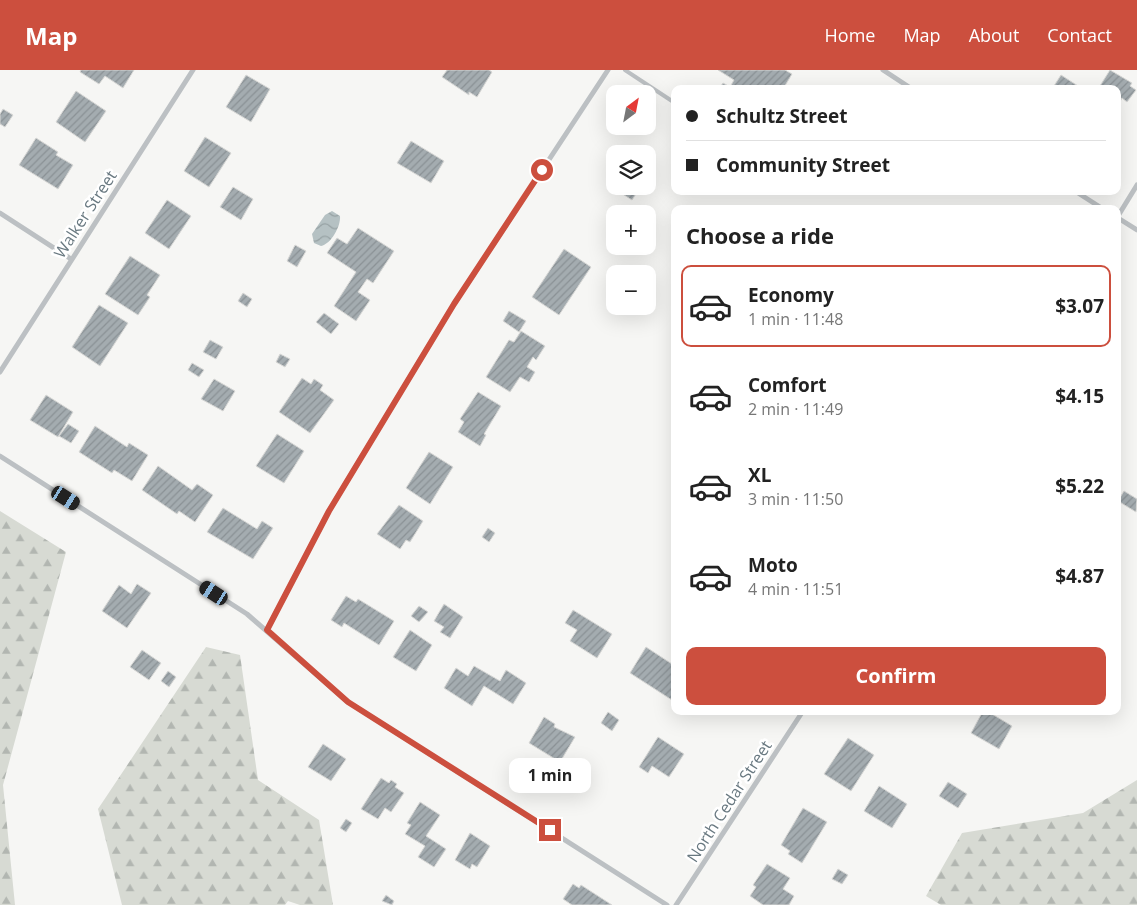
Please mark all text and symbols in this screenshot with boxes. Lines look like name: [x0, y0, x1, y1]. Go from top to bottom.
text: Map: [25, 19, 77, 52]
text: Home: [825, 23, 875, 47]
text: Map: [903, 23, 941, 47]
text: About: [969, 23, 1019, 47]
text: Contact: [1047, 23, 1112, 47]
north arrow: [606, 85, 656, 135]
map controls: [606, 85, 656, 315]
text: Schultz Street: [716, 103, 848, 129]
button: layers: [606, 145, 656, 195]
text: Community Street: [716, 152, 890, 178]
route start: [531, 159, 553, 181]
street label: Walker Street: [48, 166, 122, 262]
button: +: [606, 205, 656, 255]
text: Choose a ride: [686, 220, 834, 250]
button: −: [606, 265, 656, 315]
text: Economy: [748, 282, 834, 308]
icon: car: [688, 284, 733, 329]
text: $3.07: [1055, 293, 1104, 319]
text: 1 min · 11:48: [748, 308, 843, 330]
text: Comfort: [748, 372, 827, 398]
icon: car: [688, 374, 733, 419]
text: $4.15: [1055, 383, 1104, 409]
text: 2 min · 11:49: [748, 398, 843, 420]
text: XL: [748, 462, 771, 488]
icon: car: [688, 464, 733, 509]
text: $5.22: [1055, 473, 1104, 499]
car: [49, 484, 82, 512]
text: 3 min · 11:50: [748, 488, 843, 510]
text: Moto: [748, 552, 798, 578]
icon: car: [688, 554, 733, 599]
text: $4.87: [1055, 563, 1104, 589]
text: 4 min · 11:51: [748, 578, 843, 600]
car: [197, 579, 230, 607]
button: Confirm: [686, 647, 1106, 705]
street label: North Cedar Street: [681, 736, 777, 866]
callout: 1 min: [509, 758, 591, 792]
text: 1 min: [528, 764, 572, 786]
route end: [539, 819, 561, 841]

